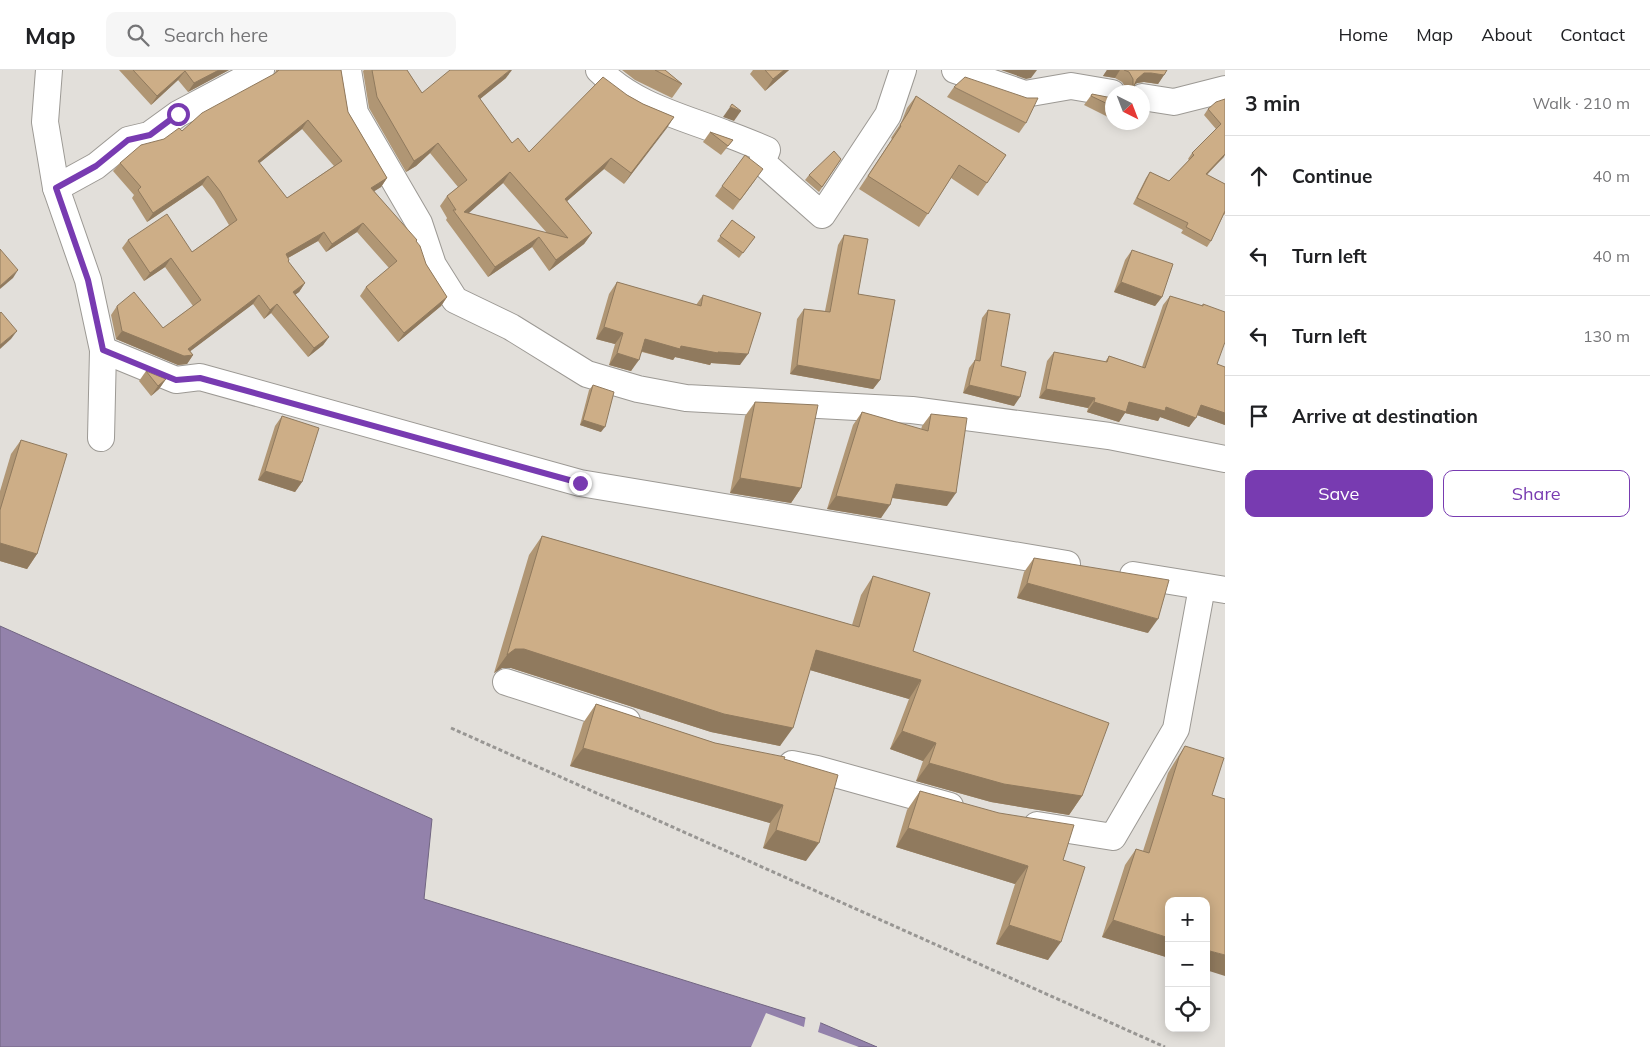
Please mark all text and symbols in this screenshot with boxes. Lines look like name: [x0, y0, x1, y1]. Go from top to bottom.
search box: [106, 12, 456, 57]
text: Map: [25, 20, 76, 50]
icon: search: [124, 21, 152, 49]
text: Search here: [164, 23, 268, 47]
text: Home: [1338, 23, 1388, 46]
text: Map: [1416, 23, 1453, 46]
text: About: [1481, 23, 1532, 46]
text: Contact: [1560, 23, 1625, 46]
north arrow: [1105, 85, 1150, 130]
text: 3 min: [1245, 90, 1300, 116]
text: Walk · 210 m: [1532, 93, 1630, 113]
route start: [167, 103, 190, 126]
icon: ahead: [1245, 162, 1273, 190]
text: Continue: [1292, 164, 1372, 188]
text: 40 m: [1593, 166, 1630, 186]
icon: left: [1245, 242, 1273, 270]
text: Turn left: [1292, 244, 1367, 268]
text: 40 m: [1593, 246, 1630, 266]
icon: left: [1245, 322, 1273, 350]
text: Turn left: [1292, 324, 1367, 348]
text: 130 m: [1583, 326, 1630, 346]
icon: arrive: [1245, 402, 1273, 430]
text: Arrive at destination: [1292, 404, 1478, 428]
button: Save: [1245, 470, 1433, 517]
button: Share: [1443, 470, 1630, 517]
route end: [569, 472, 592, 495]
map controls: [1165, 897, 1210, 1032]
button: +: [1165, 897, 1210, 942]
button: −: [1165, 942, 1210, 987]
button: locate: [1165, 987, 1210, 1032]

